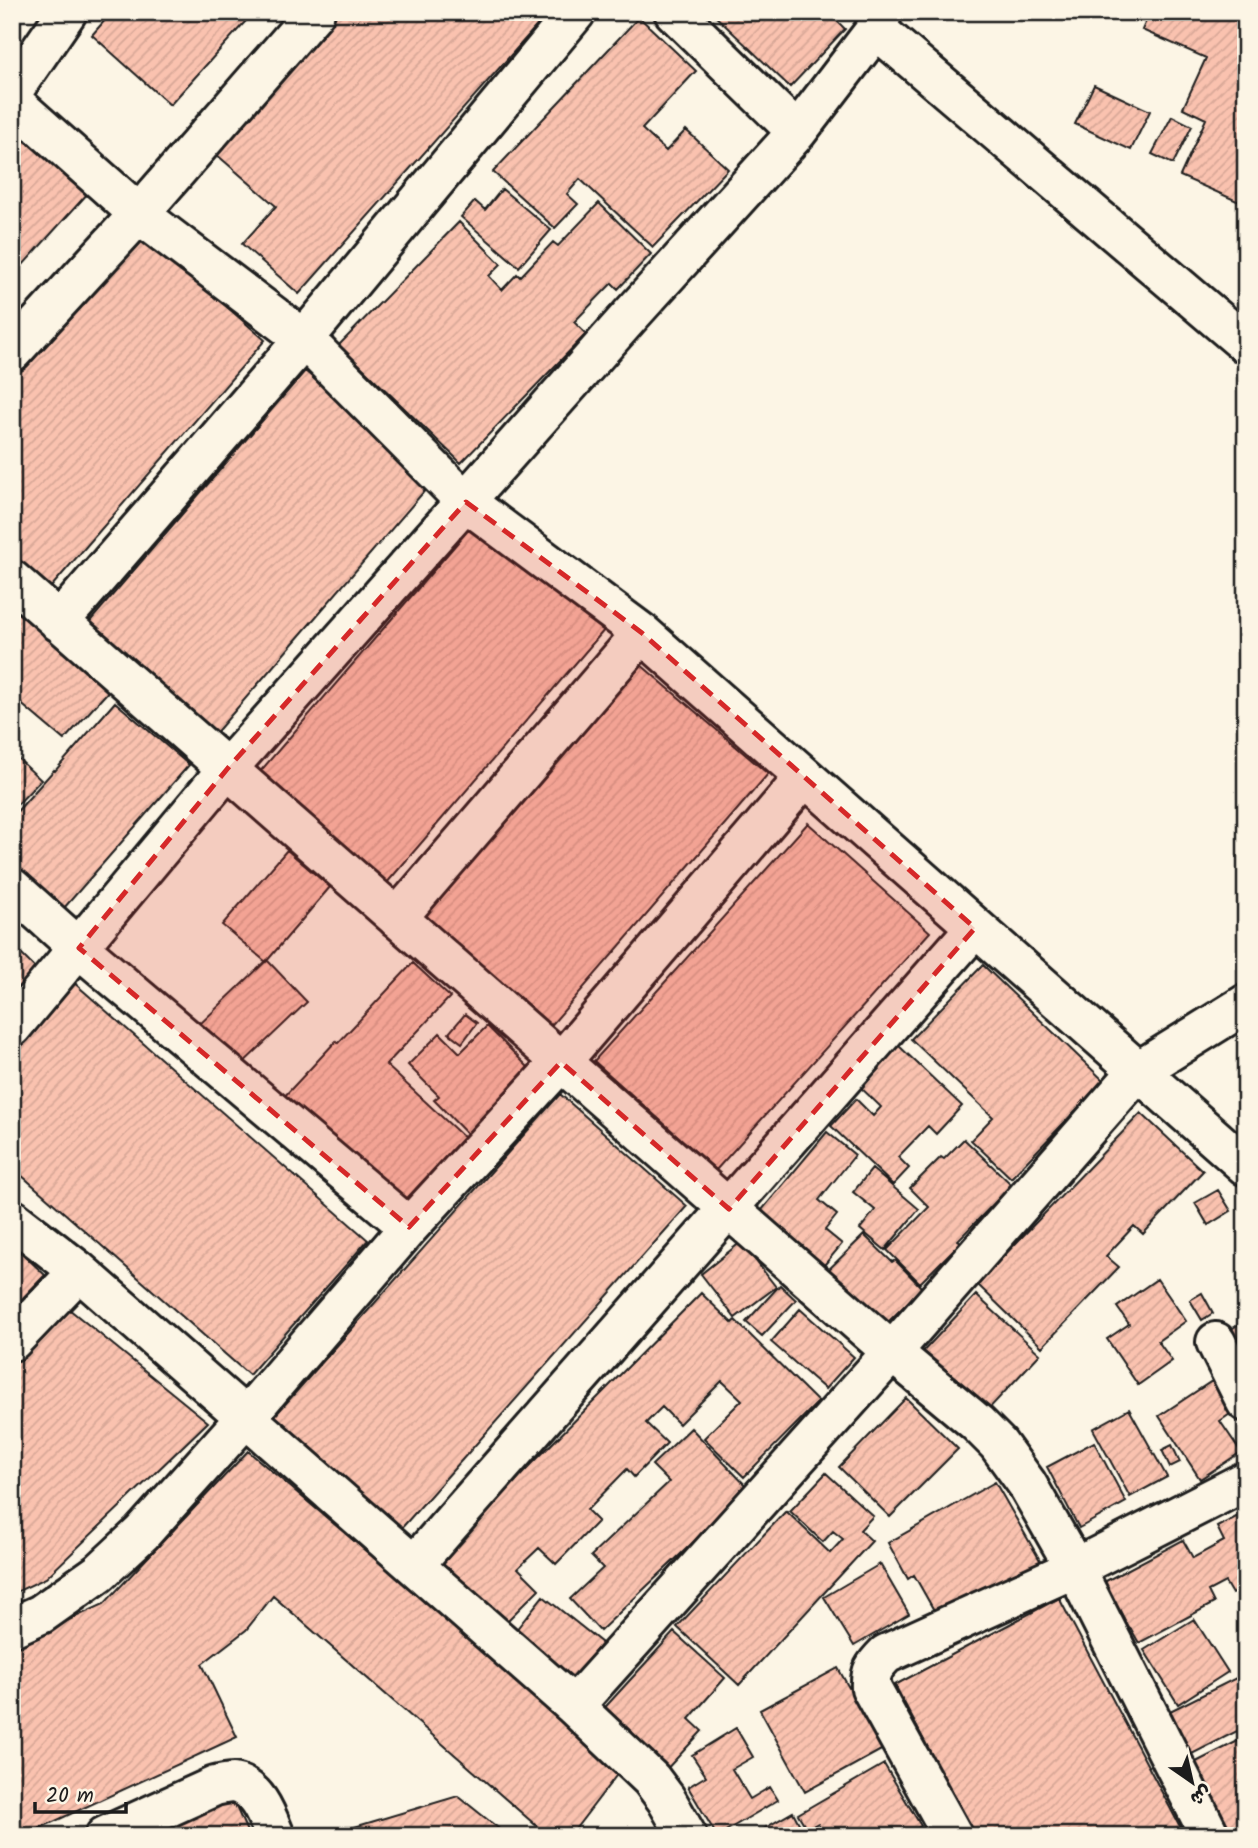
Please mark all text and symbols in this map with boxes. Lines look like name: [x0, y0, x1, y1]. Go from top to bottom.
north arrow: [1156, 1746, 1226, 1816]
scale bar: [35, 1771, 126, 1815]
text: ش: [1183, 1776, 1217, 1813]
text: 20 m: [46, 1780, 94, 1813]

